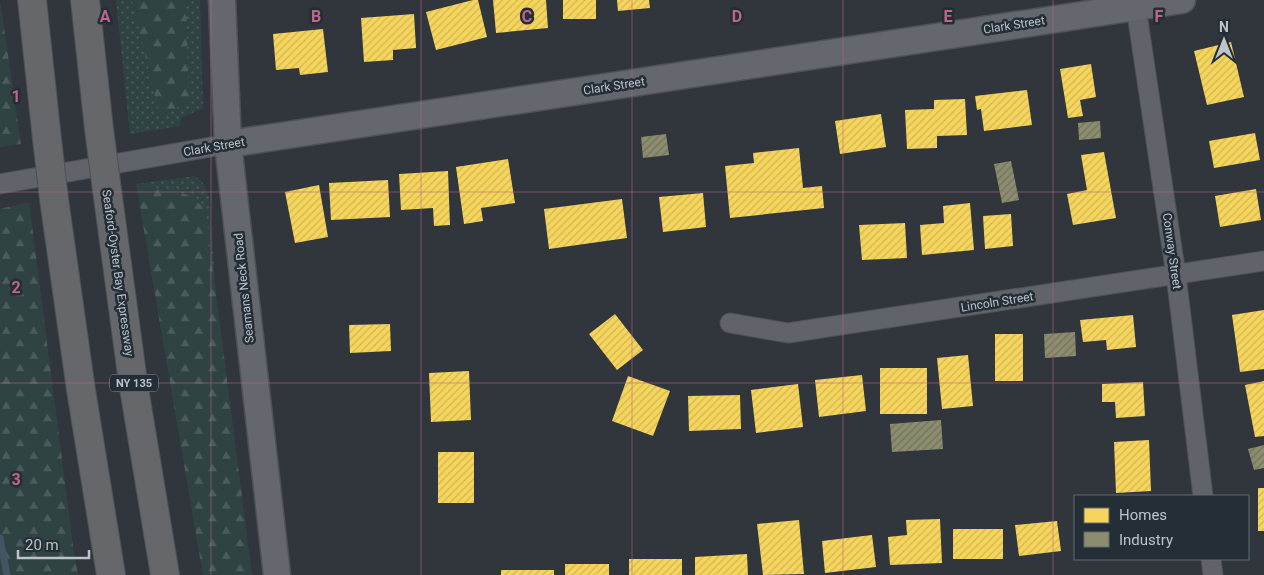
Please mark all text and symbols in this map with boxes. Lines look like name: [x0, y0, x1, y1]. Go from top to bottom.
text: A: [100, 7, 111, 26]
text: B: [311, 7, 321, 26]
text: C: [522, 7, 532, 26]
text: D: [732, 7, 742, 26]
text: E: [944, 7, 953, 26]
text: F: [1155, 7, 1164, 26]
street label: Clark Street: [982, 13, 1046, 37]
north arrow: [1199, 15, 1249, 65]
text: N: [1219, 19, 1229, 35]
street label: Clark Street: [582, 74, 646, 98]
text: 1: [11, 87, 21, 106]
street label: Clark Street: [182, 135, 246, 159]
street label: Seaford-Oyster Bay Expressway: [99, 189, 137, 358]
street label: Conway Street: [1160, 212, 1184, 290]
street label: Seamans Neck Road: [231, 232, 257, 344]
text: 2: [11, 278, 21, 297]
street label: Lincoln Street: [960, 289, 1034, 315]
road number: NY 135: [110, 374, 158, 392]
text: 3: [11, 470, 21, 489]
legend: [1074, 495, 1249, 560]
text: Homes: [1119, 506, 1167, 524]
scale bar: [18, 528, 89, 560]
text: Industry: [1119, 531, 1173, 549]
text: 20 m: [25, 536, 59, 554]

